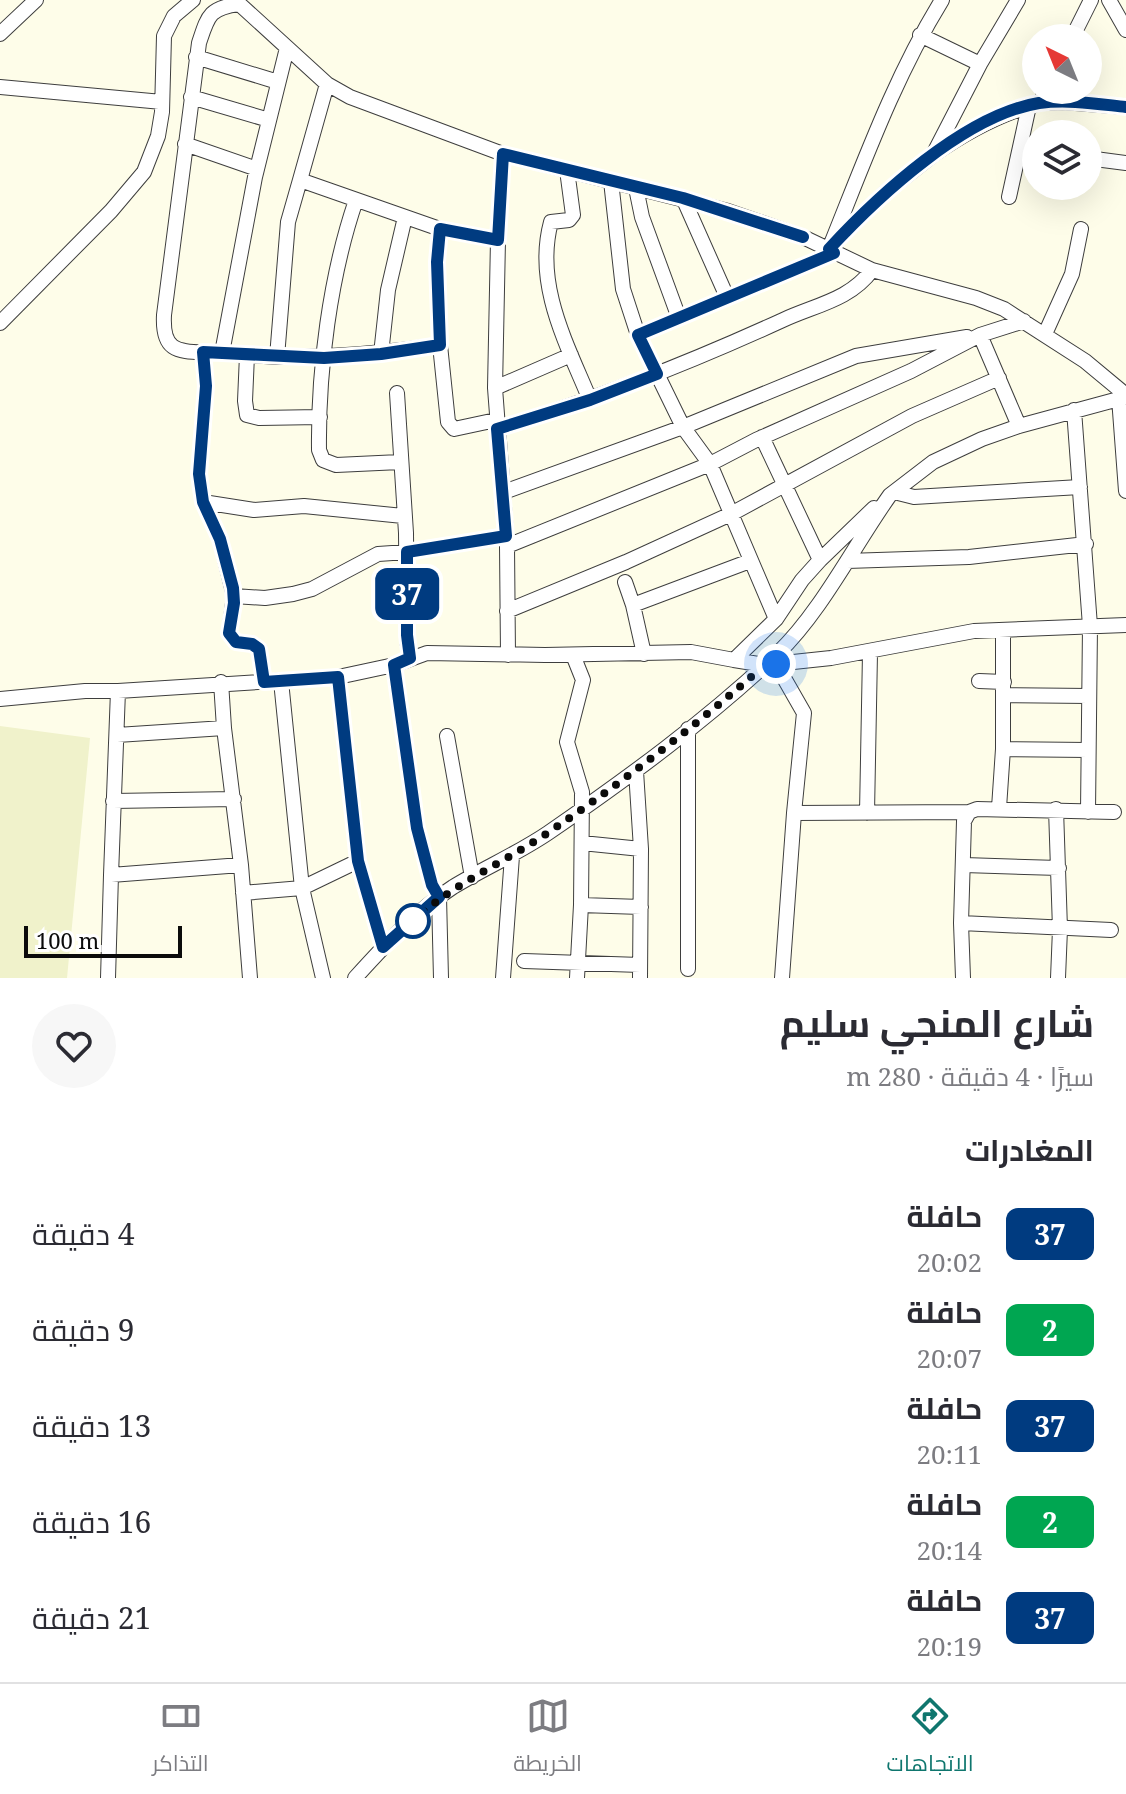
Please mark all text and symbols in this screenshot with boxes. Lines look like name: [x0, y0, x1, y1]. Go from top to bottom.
north arrow: [1022, 24, 1102, 104]
map controls: [1022, 24, 1102, 200]
button: layers: [1022, 120, 1102, 200]
line badge: 37: [371, 568, 443, 620]
text: 37: [391, 575, 423, 613]
your location: [756, 644, 796, 684]
unlabelled marker: [396, 904, 430, 938]
scale bar: [24, 922, 182, 958]
text: 100 m: [36, 925, 99, 955]
text: شارع المنجي سليم: [780, 996, 1094, 1048]
button: heart: [32, 1004, 116, 1088]
text: سيرًا · 4 دقيقة · 280 m: [846, 1058, 1094, 1094]
text: المغادرات: [965, 1129, 1094, 1170]
text: حافلة: [907, 1195, 982, 1236]
text: 4 دقيقة: [32, 1213, 135, 1254]
text: 37: [1034, 1215, 1066, 1253]
text: 20:02: [916, 1244, 982, 1280]
text: حافلة: [907, 1291, 982, 1332]
text: 9 دقيقة: [32, 1309, 135, 1350]
text: 2: [1042, 1311, 1058, 1349]
text: 20:07: [916, 1340, 982, 1376]
text: حافلة: [907, 1387, 982, 1428]
text: 13 دقيقة: [32, 1405, 151, 1446]
text: 37: [1034, 1407, 1066, 1445]
text: 20:11: [916, 1436, 982, 1472]
text: حافلة: [907, 1483, 982, 1524]
text: 16 دقيقة: [32, 1501, 151, 1542]
text: 2: [1042, 1503, 1058, 1541]
text: 20:14: [916, 1532, 982, 1568]
text: حافلة: [907, 1579, 982, 1620]
text: 21 دقيقة: [32, 1597, 151, 1638]
text: 37: [1034, 1599, 1066, 1637]
text: 20:19: [916, 1628, 982, 1664]
tab: التذاكر: [152, 1694, 209, 1784]
tab: الخريطة: [513, 1694, 582, 1784]
tab: الاتجاهات: [887, 1694, 974, 1784]

